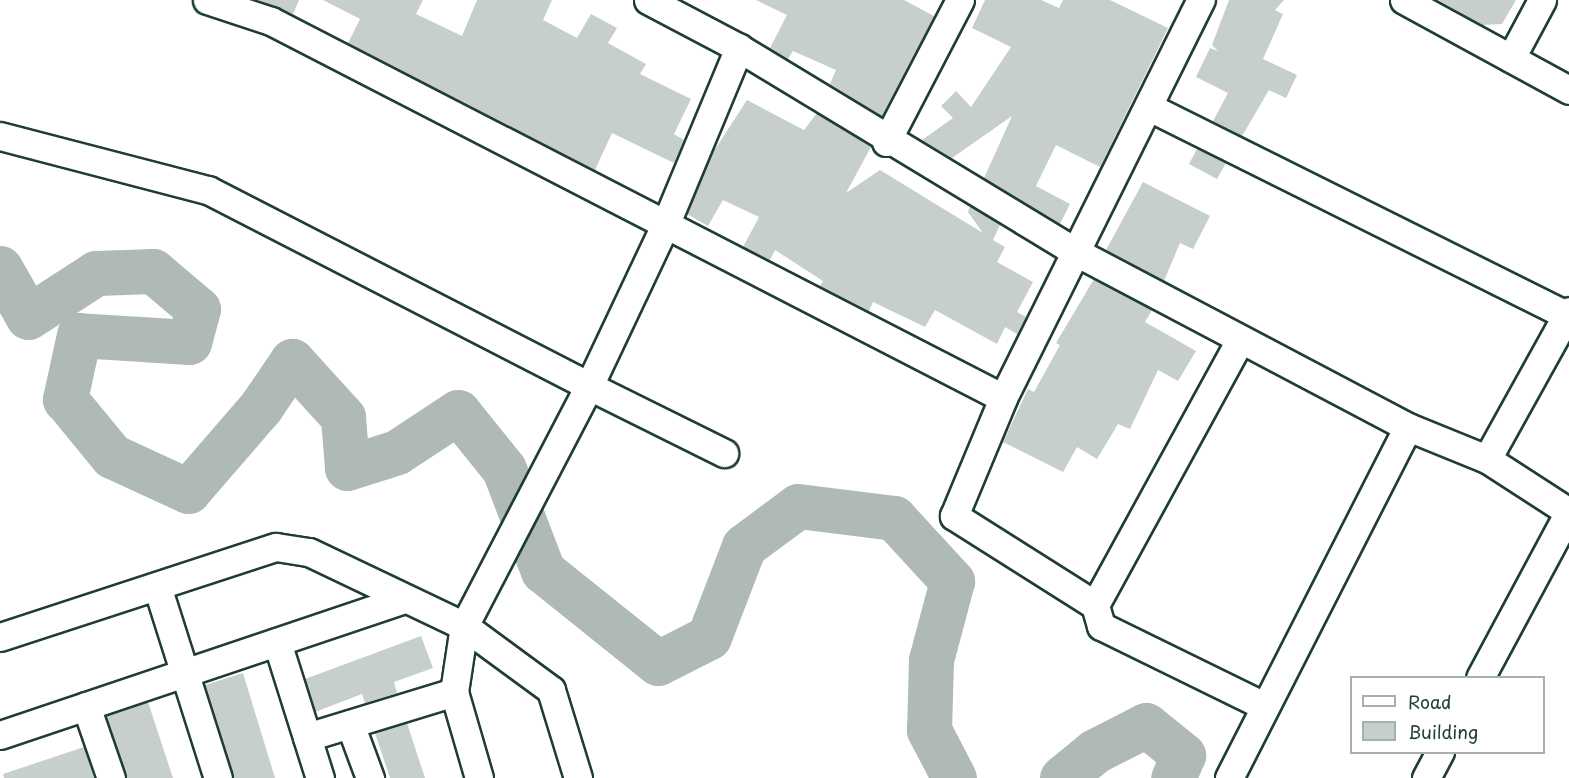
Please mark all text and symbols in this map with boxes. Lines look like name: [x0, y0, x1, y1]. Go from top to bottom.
legend: [1350, 676, 1545, 754]
text: Road: [1408, 688, 1452, 715]
text: Building: [1408, 718, 1478, 745]

